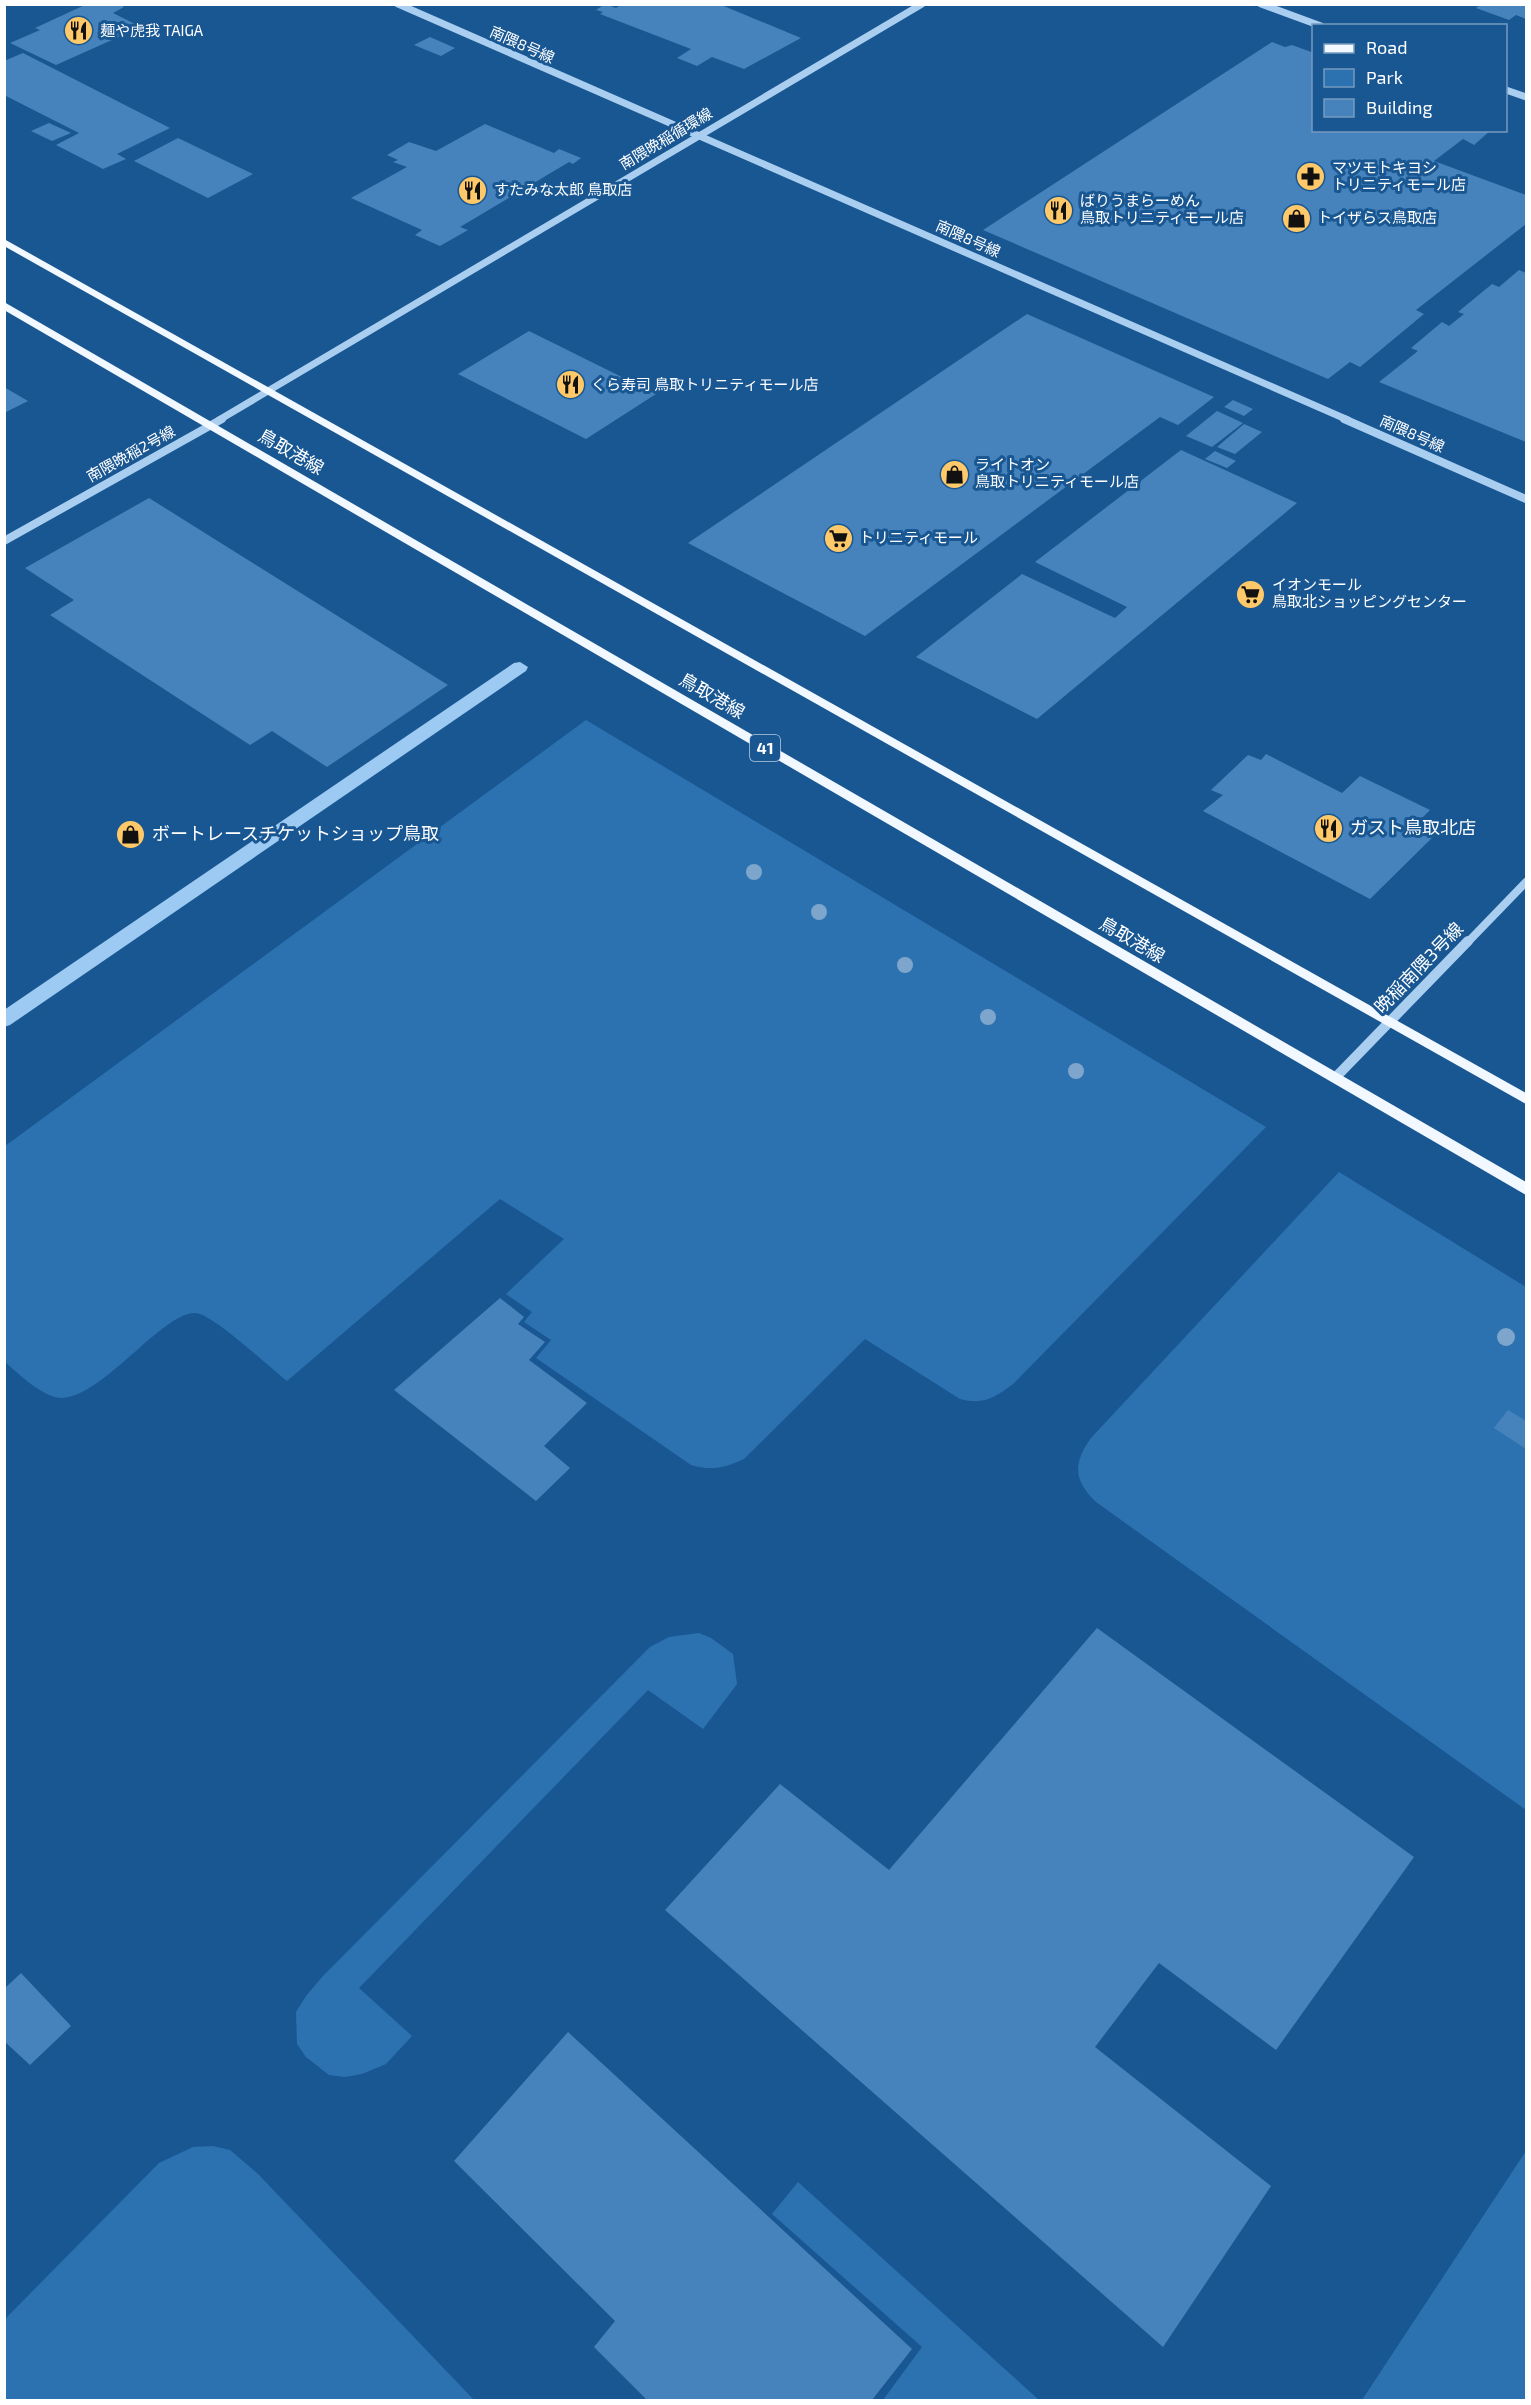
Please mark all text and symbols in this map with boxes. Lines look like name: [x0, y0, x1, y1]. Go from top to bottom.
restaurant icon: 麺や虎我 TAIGA: [63, 15, 95, 47]
place label: 麺や虎我 TAIGA: [100, 21, 204, 39]
street label: 南隈8号線: [487, 22, 558, 66]
legend: [1312, 24, 1507, 132]
text: Road: [1366, 36, 1407, 58]
text: Park: [1366, 66, 1403, 88]
text: Building: [1366, 96, 1433, 118]
street label: 南隈晩稲循環線: [616, 103, 715, 173]
place label: マツモトキヨシ トリニティモール店: [1332, 158, 1466, 193]
pharmacy icon: マツモトキヨシ トリニティモール店: [1295, 161, 1327, 193]
restaurant icon: すたみな太郎 鳥取店: [457, 174, 489, 206]
place label: すたみな太郎 鳥取店: [494, 180, 632, 198]
place label: ばりうまらーめん 鳥取トリニティモール店: [1080, 191, 1244, 226]
restaurant icon: ばりうまらーめん 鳥取トリニティモール店: [1043, 194, 1075, 226]
shop icon: トイザらス鳥取店: [1280, 202, 1312, 234]
place label: トイザらス鳥取店: [1317, 208, 1437, 226]
street label: 南隈8号線: [933, 216, 1004, 260]
restaurant icon: くら寿司 鳥取トリニティモール店: [554, 369, 586, 401]
place label: くら寿司 鳥取トリニティモール店: [591, 375, 818, 393]
street label: 南隈8号線: [1377, 411, 1448, 455]
street label: 南隈晩稲2号線: [83, 421, 178, 485]
street label: 鳥取港線: [255, 424, 328, 479]
place label: ライトオン 鳥取トリニティモール店: [975, 455, 1139, 490]
shop icon: ライトオン 鳥取トリニティモール店: [938, 458, 970, 490]
supermarket icon: トリニティモール: [822, 522, 854, 554]
place label: トリニティモール: [859, 528, 978, 546]
place label: イオンモール 鳥取北ショッピングセンター: [1272, 575, 1467, 610]
supermarket icon: イオンモール 鳥取北ショッピングセンター: [1235, 578, 1267, 610]
street label: 鳥取港線: [676, 668, 749, 723]
road number: 41: [750, 735, 780, 761]
restaurant icon: ガスト鳥取北店: [1313, 812, 1345, 844]
place label: ガスト鳥取北店: [1350, 816, 1476, 838]
shop icon: ボートレースチケットショップ鳥取: [115, 818, 147, 850]
place label: ボートレースチケットショップ鳥取: [152, 822, 439, 844]
street label: 鳥取港線: [1096, 912, 1169, 967]
street label: 晩稲南隈3号線: [1369, 917, 1467, 1017]

